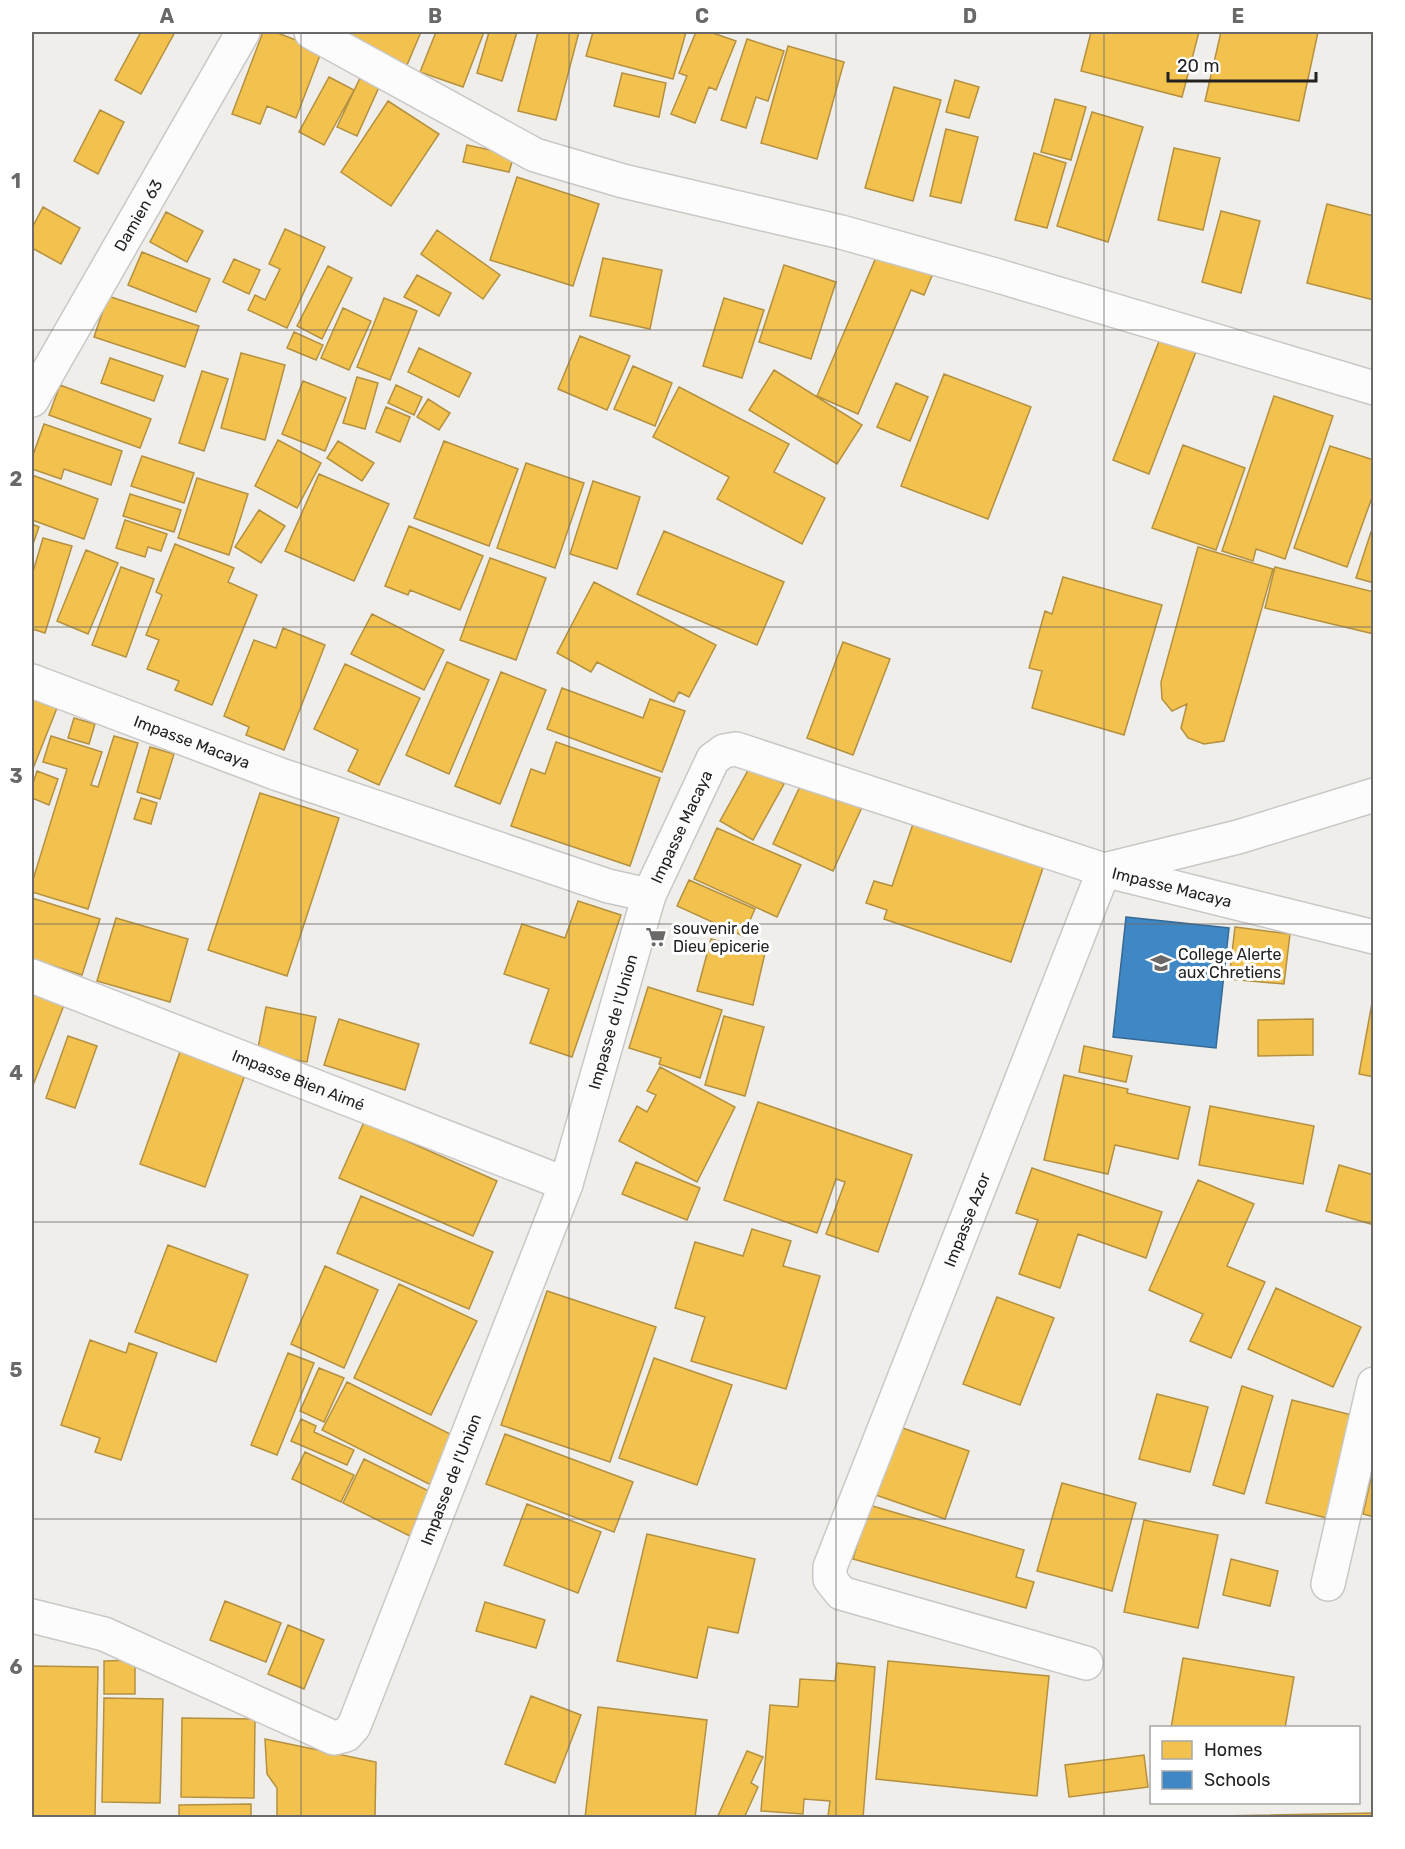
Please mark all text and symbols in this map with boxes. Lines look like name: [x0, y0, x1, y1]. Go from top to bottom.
text: A: [160, 4, 175, 28]
text: B: [428, 4, 442, 28]
text: C: [695, 4, 709, 28]
text: D: [963, 4, 977, 28]
text: E: [1232, 4, 1244, 28]
scale bar: [1168, 45, 1316, 83]
text: 20 m: [1177, 55, 1219, 77]
text: 1: [11, 169, 21, 193]
street label: Damien 63: [110, 176, 166, 255]
text: 2: [10, 467, 23, 491]
street label: Impasse Macaya: [131, 711, 253, 772]
text: 3: [9, 764, 23, 788]
street label: Impasse Macaya: [646, 767, 716, 886]
street label: Impasse Macaya: [1110, 863, 1234, 911]
place label: souvenir de Dieu epicerie: [673, 919, 770, 956]
supermarket icon: souvenir de Dieu epicerie: [644, 925, 668, 949]
place label: College Alerte aux Chretiens: [1178, 945, 1281, 982]
school or university icon: College Alerte aux Chretiens: [1149, 951, 1173, 975]
street label: Impasse de l'Union: [584, 952, 641, 1091]
street label: Impasse Bien Aimé: [229, 1045, 368, 1114]
text: 4: [9, 1061, 23, 1085]
street label: Impasse Azor: [939, 1170, 994, 1269]
text: 5: [10, 1358, 23, 1382]
street label: Impasse de l'Union: [416, 1411, 485, 1548]
text: 6: [9, 1655, 23, 1679]
legend: [1150, 1726, 1360, 1804]
text: Homes: [1204, 1739, 1262, 1761]
text: Schools: [1204, 1769, 1270, 1791]

